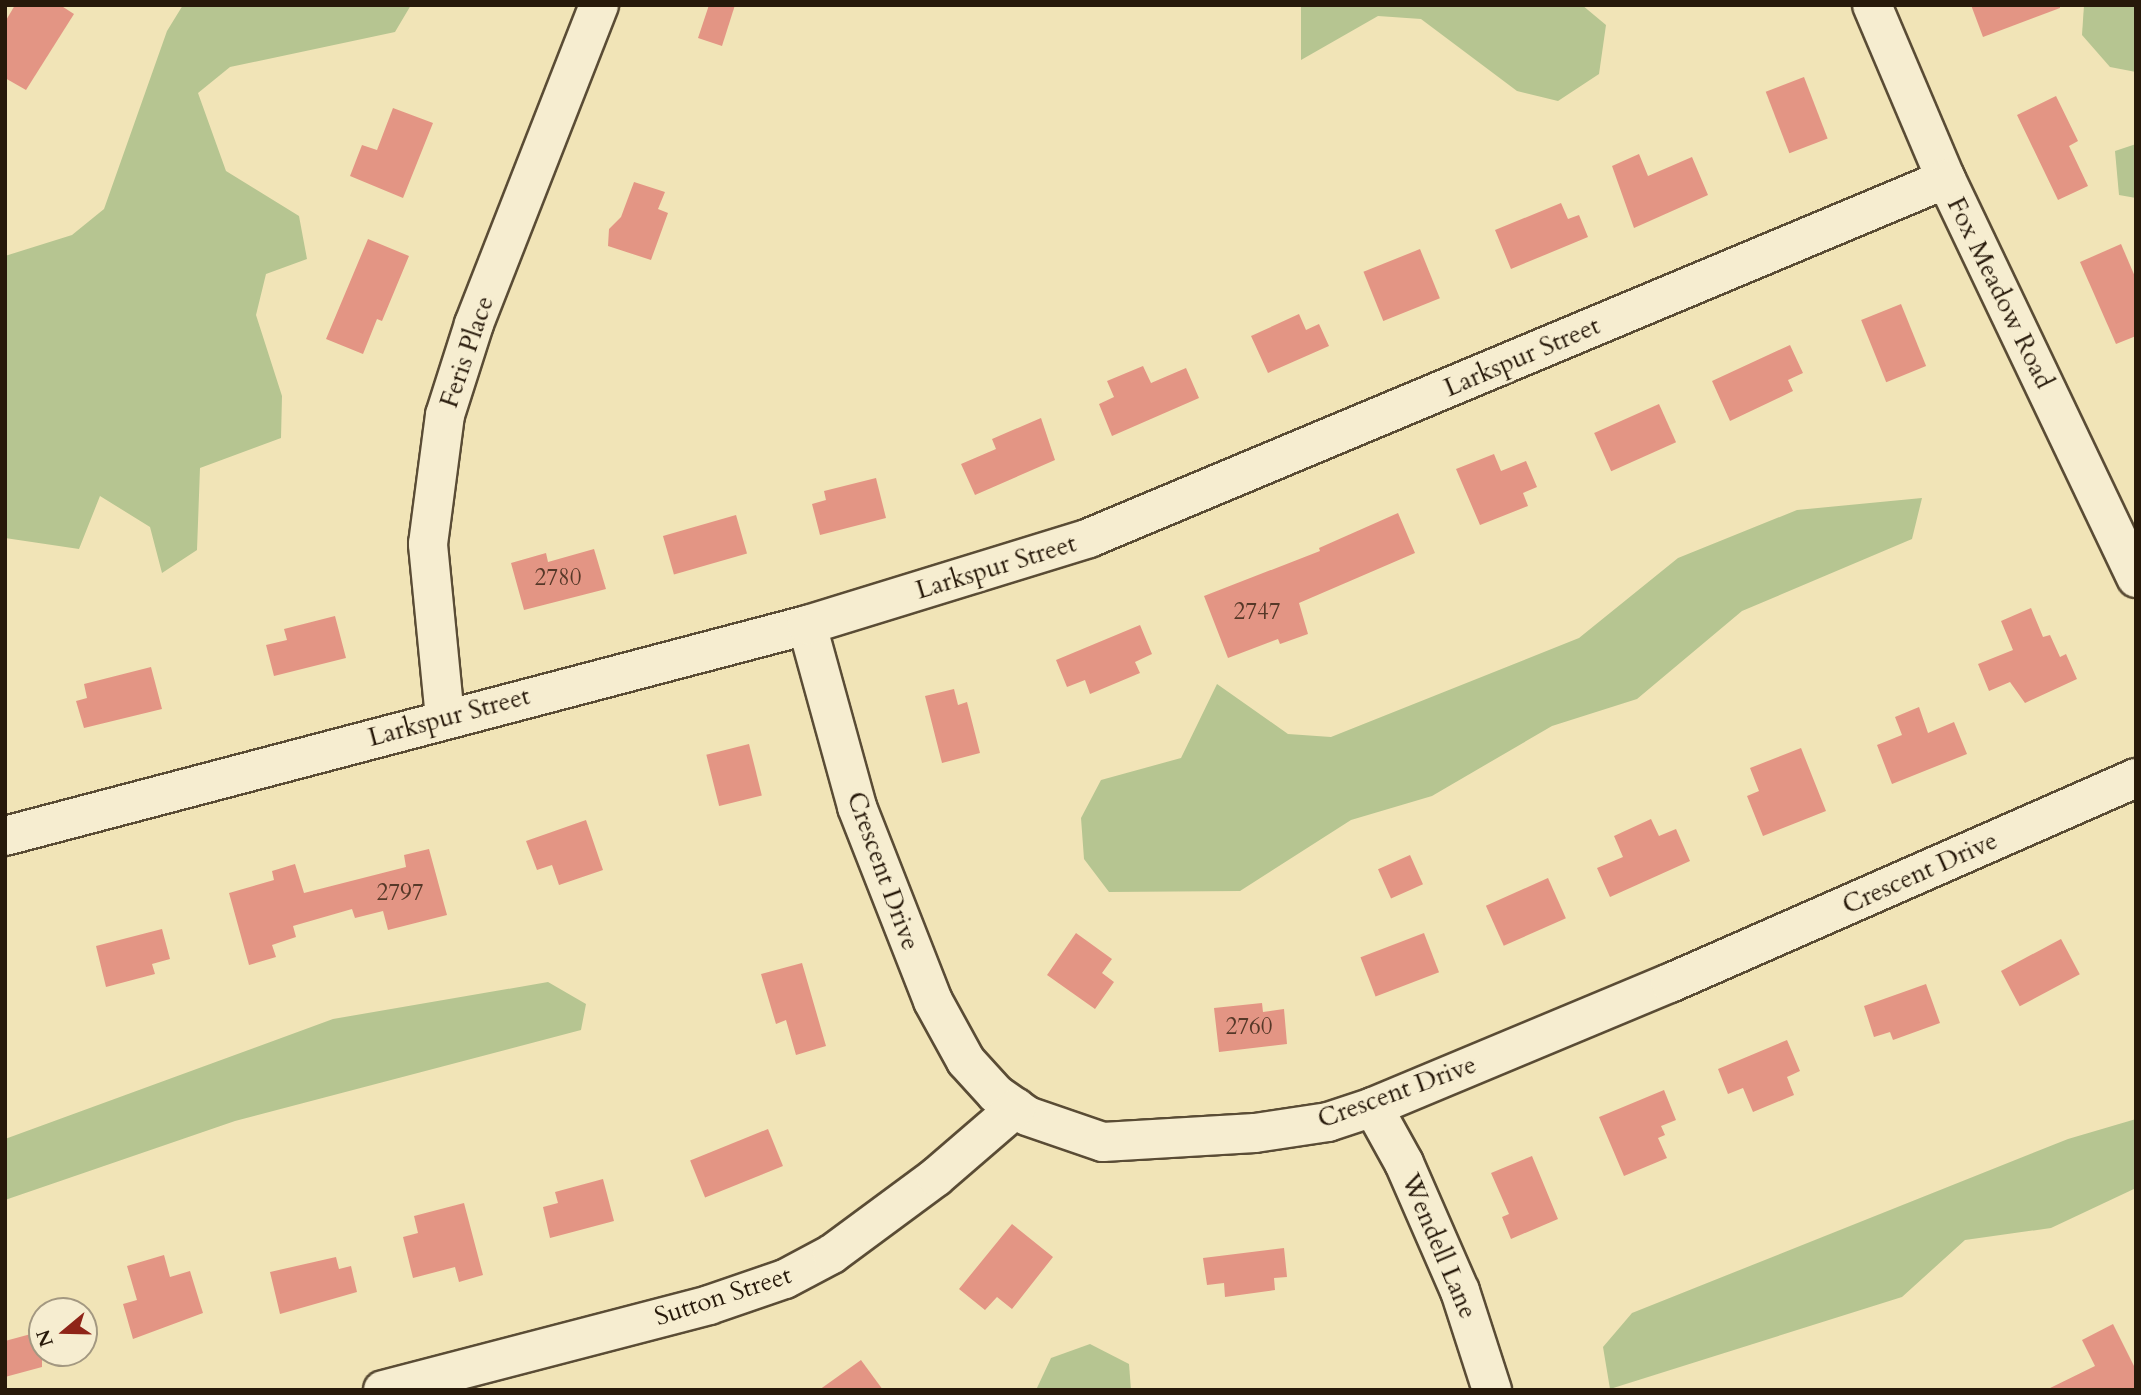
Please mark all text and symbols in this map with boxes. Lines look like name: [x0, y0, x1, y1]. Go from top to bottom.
street label: Fox Meadow Road: [1940, 192, 2060, 394]
street label: Feris Place: [433, 292, 501, 412]
street label: Larkspur Street: [1439, 310, 1605, 404]
street label: Larkspur Street: [912, 528, 1080, 606]
house number: 2780: [534, 564, 582, 592]
house number: 2747: [1233, 598, 1281, 626]
street label: Larkspur Street: [365, 680, 533, 754]
street label: Crescent Drive: [840, 787, 926, 955]
street label: Crescent Drive: [1838, 825, 2002, 921]
house number: 2797: [376, 879, 424, 907]
house number: 2760: [1225, 1013, 1273, 1041]
street label: Crescent Drive: [1313, 1049, 1481, 1135]
street label: Wendell Lane: [1394, 1169, 1484, 1323]
street label: Sutton Street: [651, 1259, 795, 1333]
north arrow: [28, 1297, 98, 1367]
text: N: [30, 1326, 60, 1350]

